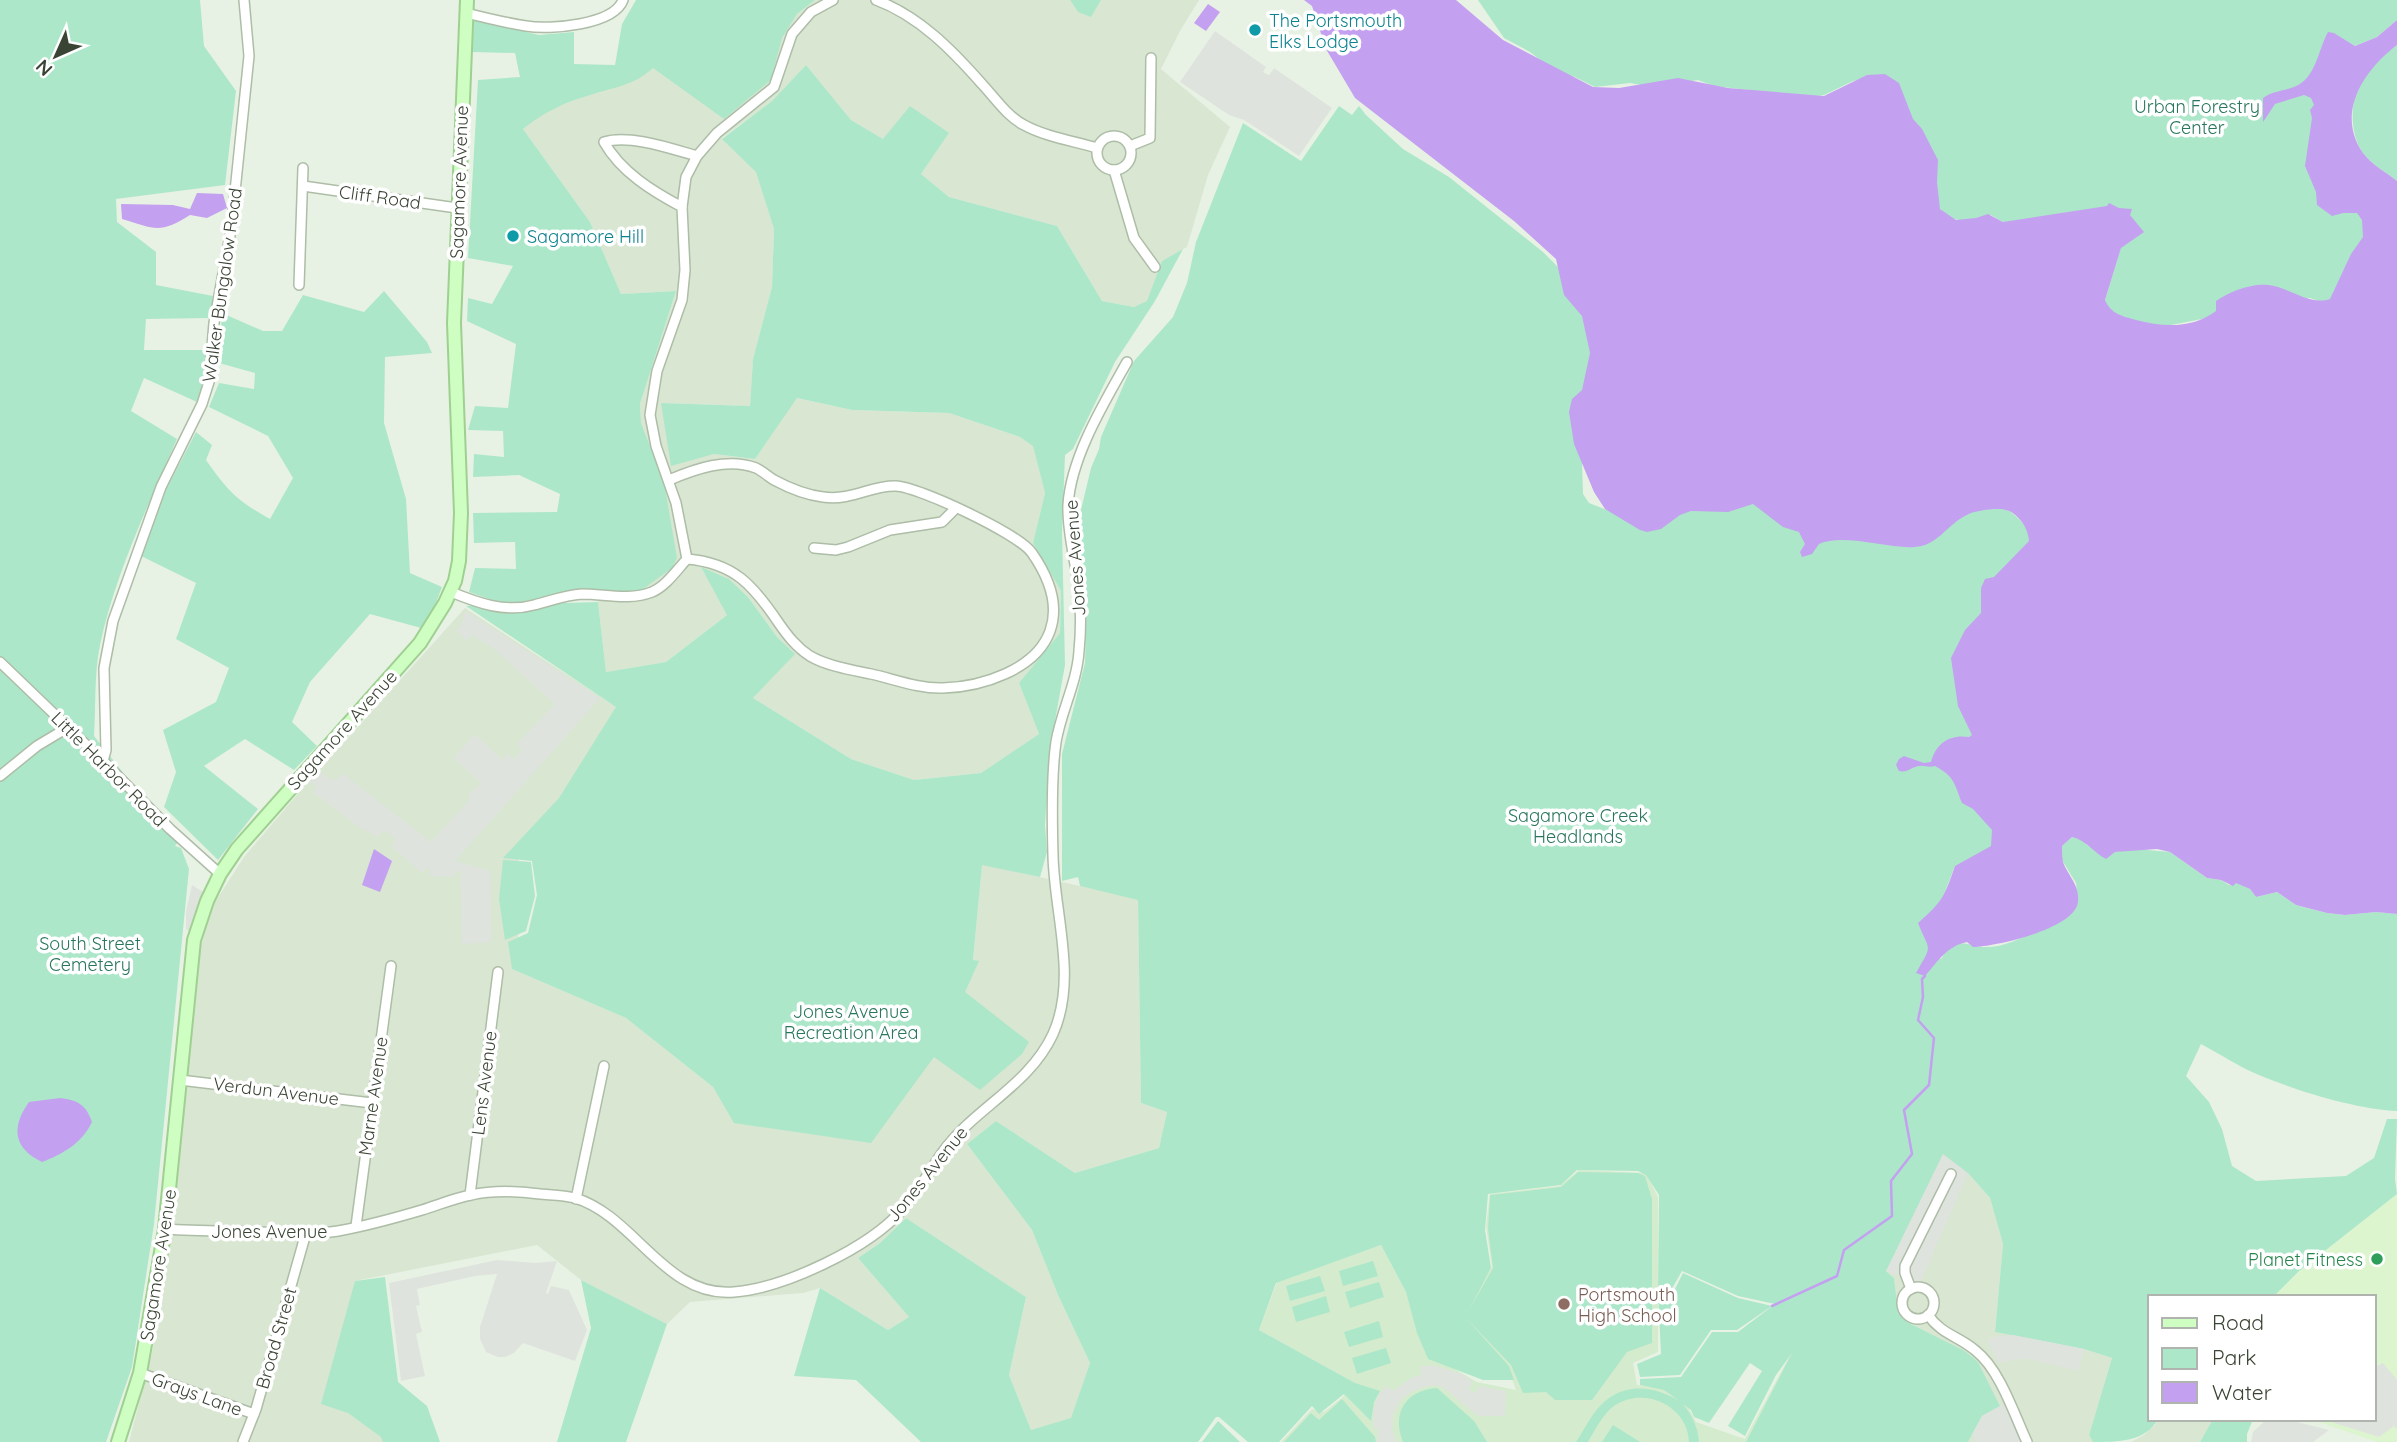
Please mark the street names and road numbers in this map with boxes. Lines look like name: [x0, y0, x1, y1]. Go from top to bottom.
street label: Sagamore Avenue: [445, 105, 473, 259]
street label: Cliff Road: [338, 180, 422, 214]
street label: Walker Bungalow Road: [197, 186, 247, 384]
street label: Jones Avenue: [1059, 499, 1091, 617]
street label: Sagamore Avenue: [282, 665, 402, 795]
street label: Little Harbor Road: [47, 707, 171, 831]
street label: Lens Avenue: [466, 1029, 502, 1137]
street label: Marne Avenue: [353, 1035, 393, 1157]
street label: Verdun Avenue: [212, 1072, 340, 1110]
street label: Jones Avenue: [881, 1121, 973, 1227]
street label: Sagamore Avenue: [135, 1187, 181, 1343]
street label: Jones Avenue: [211, 1220, 327, 1243]
street label: Broad Street: [250, 1284, 302, 1392]
street label: Grays Lane: [149, 1367, 245, 1421]

